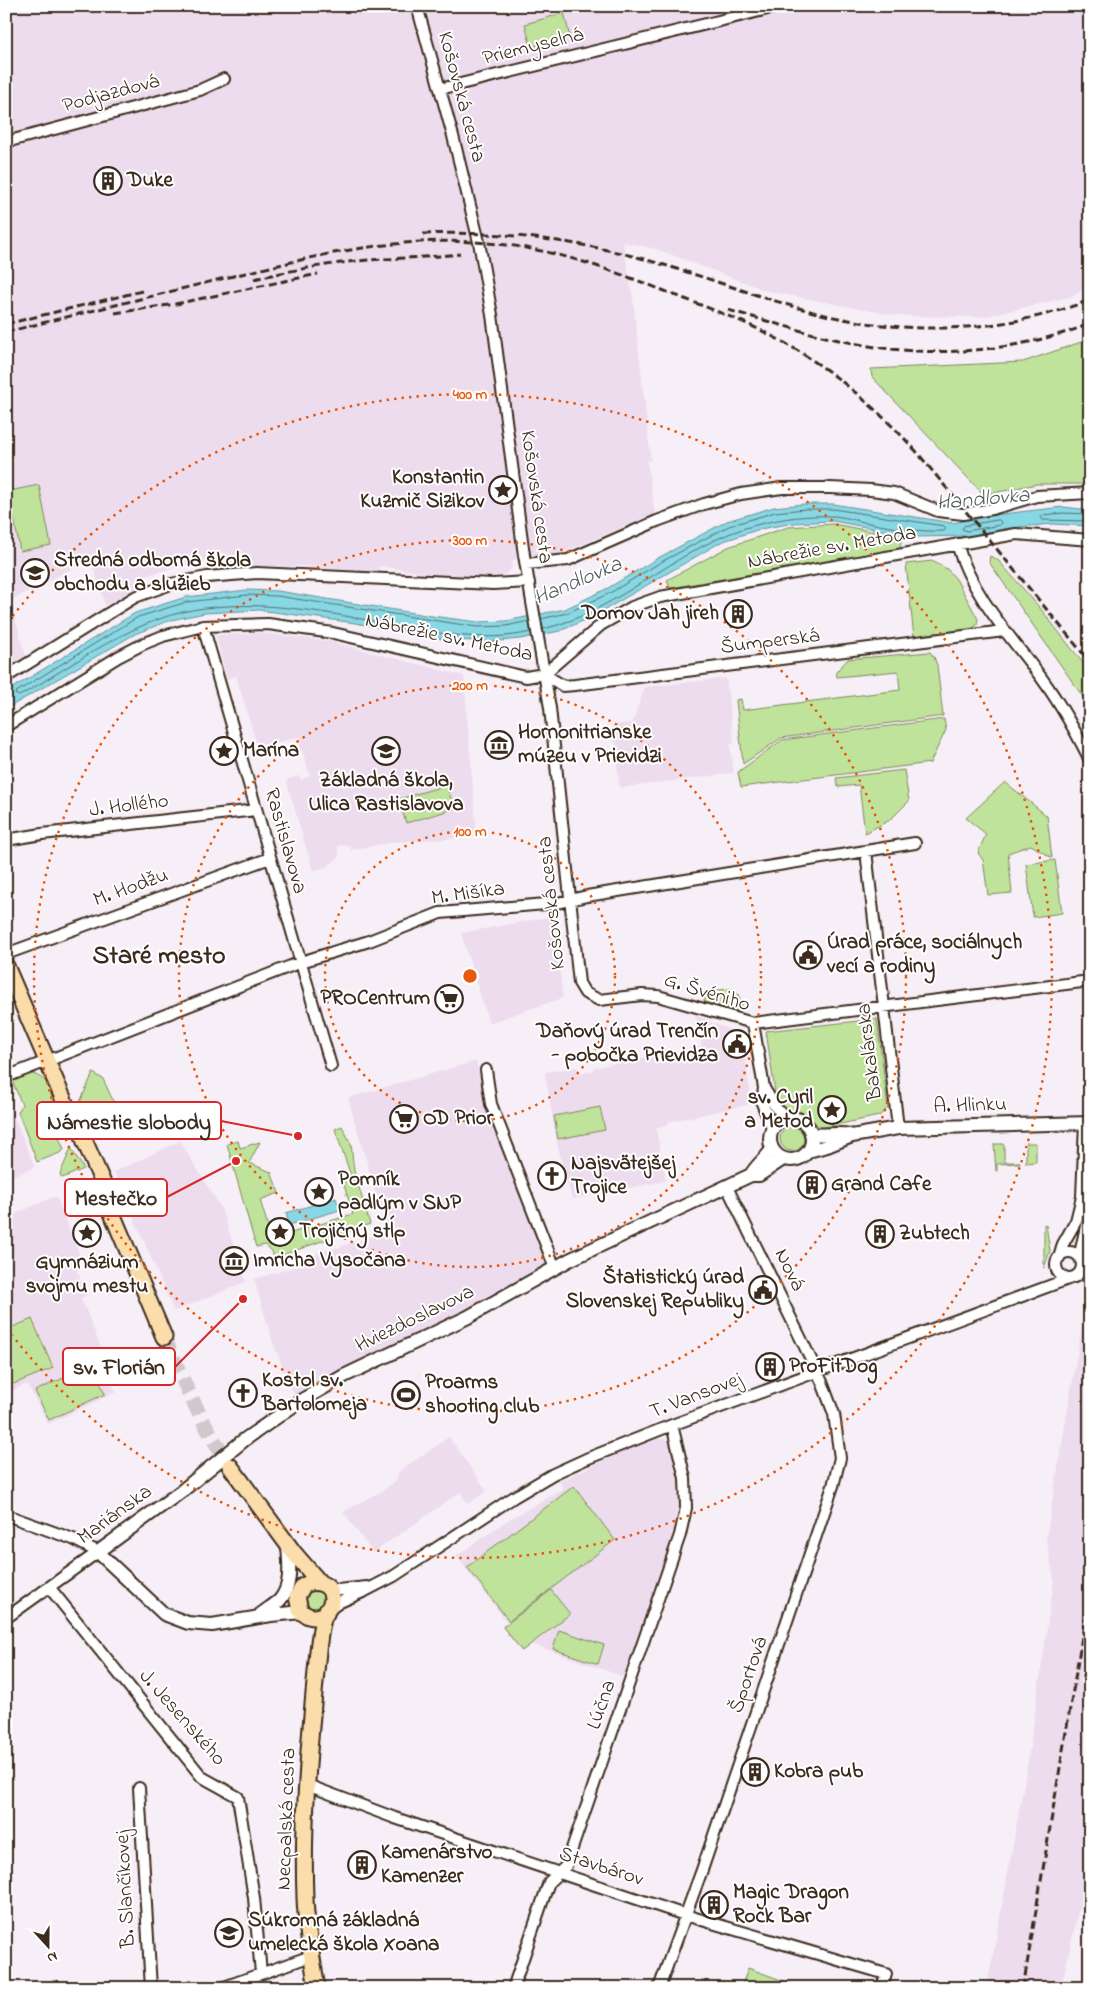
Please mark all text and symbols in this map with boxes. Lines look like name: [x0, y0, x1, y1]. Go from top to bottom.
street label: Priemyselná: [479, 20, 588, 76]
street label: Košovská cesta: [429, 28, 493, 166]
street label: Podjazdová: [59, 67, 163, 121]
building icon: Duke: [93, 166, 123, 196]
place label: Duke: [126, 166, 174, 196]
text: 400 m: [452, 384, 488, 406]
street label: Košovská cesta: [512, 428, 560, 566]
place label: Konstantin Kuzmič Sizikov: [360, 463, 485, 517]
place icon: Konstantin Kuzmič Sizikov: [488, 475, 518, 505]
water label: Handlovka: [935, 480, 1032, 520]
street label: Nábrežie sv. Metoda: [745, 518, 919, 578]
text: 300 m: [452, 530, 488, 552]
place label: Stredná odborná škola obchodu a služieb: [54, 546, 251, 600]
water label: Handlovka: [529, 549, 628, 615]
school or university icon: Stredná odborná škola obchodu a služieb: [20, 558, 50, 588]
place label: Domov Jah jireh: [580, 599, 719, 629]
building icon: Domov Jah jireh: [723, 599, 753, 629]
street label: Nábrežie sv. Metoda: [362, 606, 536, 670]
street label: Šumperská: [719, 621, 822, 663]
text: 200 m: [451, 675, 488, 697]
place label: Hornonitrianske múzeu v Prievidzi: [518, 718, 662, 772]
museum icon: Hornonitrianske múzeu v Prievidzi: [484, 730, 514, 760]
place icon: Marína: [209, 736, 239, 766]
place label: Marína: [243, 736, 299, 766]
school or university icon: Základná škola, Ulica Rastislavova: [371, 736, 401, 766]
place label: Základná škola, Ulica Rastislavova: [308, 766, 464, 820]
street label: Rastislavova: [256, 785, 314, 897]
street label: J. Hollého: [88, 786, 170, 826]
text: 100 m: [453, 821, 487, 843]
street label: Košovská cesta: [530, 835, 574, 971]
street label: M. Hodžu: [89, 861, 173, 915]
street label: M. Mišíka: [429, 874, 507, 914]
place label: Úrad práce, sociálnych vecí a rodiny: [826, 928, 1022, 984]
district label: Staré mesto: [93, 938, 226, 976]
public building icon: Úrad práce, sociálnych vecí a rodiny: [793, 940, 823, 970]
street label: G. Švéniho: [660, 966, 754, 1020]
centre of rings: [461, 967, 479, 985]
place label: PROCentrum: [320, 984, 430, 1014]
supermarket icon: PROCentrum: [434, 984, 464, 1014]
street label: Bakalárska: [849, 1002, 891, 1103]
place label: Daňový úrad Trenčín - pobočka Prievidza: [535, 1017, 718, 1071]
public building icon: Daňový úrad Trenčín - pobočka Prievidza: [722, 1029, 752, 1059]
place label: sv. Cyril a Metod: [744, 1083, 813, 1137]
street label: A. Hlinku: [933, 1090, 1007, 1122]
place icon: sv. Cyril a Metod: [817, 1095, 847, 1125]
callout: Námestie slobody: [37, 1102, 221, 1139]
supermarket icon: OD Prior: [389, 1104, 419, 1134]
place label: OD Prior: [423, 1104, 494, 1134]
text: Námestie slobody: [47, 1108, 211, 1141]
place label: Najsvätejšej Trojice: [571, 1149, 676, 1203]
church icon: Najsvätejšej Trojice: [537, 1161, 567, 1191]
place label: Pomník padlým v SNP: [338, 1165, 461, 1221]
building icon: Grand Cafe: [797, 1170, 827, 1200]
place label: Grand Cafe: [831, 1170, 932, 1200]
place icon: Pomník padlým v SNP: [304, 1177, 334, 1207]
callout: Mestečko: [65, 1179, 167, 1216]
text: Mestečko: [75, 1184, 157, 1216]
place label: Trojičný stĺp: [299, 1215, 405, 1249]
place icon: Trojičný stĺp: [265, 1217, 295, 1247]
place icon: Gymnázium svojmu mestu: [72, 1218, 102, 1248]
building icon: Zubtech: [865, 1219, 895, 1249]
place label: Zubtech: [899, 1219, 970, 1249]
street label: Nová: [766, 1244, 812, 1297]
museum icon: Imricha Vysočana: [219, 1246, 249, 1276]
place label: Imricha Vysočana: [253, 1246, 406, 1278]
place label: Gymnázium svojmu mestu: [26, 1248, 148, 1302]
place label: Štatistický úrad Slovenskej Republiky: [566, 1263, 744, 1319]
public building icon: Štatistický úrad Slovenskej Republiky: [748, 1275, 778, 1305]
street label: Hviezdoslavova: [350, 1277, 480, 1361]
callout: sv. Florián: [63, 1348, 175, 1385]
building icon: ProFitDog: [755, 1352, 785, 1382]
place label: ProFitDog: [789, 1352, 878, 1384]
text: sv. Florián: [73, 1353, 165, 1385]
street label: T. Vansovej: [645, 1364, 747, 1427]
place label: Kostol sv. Bartolomeja: [261, 1366, 367, 1420]
place label: Proarms shooting club: [425, 1368, 540, 1424]
church icon: Kostol sv. Bartolomeja: [228, 1378, 258, 1408]
sports icon: Proarms shooting club: [391, 1380, 421, 1410]
street label: Mariánska: [71, 1477, 159, 1553]
street label: Športová: [722, 1632, 776, 1717]
street label: J. Jesenského: [131, 1663, 233, 1773]
street label: Lúčna: [580, 1676, 624, 1734]
street label: Necpalská cesta: [270, 1747, 304, 1891]
building icon: Kobra pub: [740, 1757, 770, 1787]
place label: Kobra pub: [774, 1757, 864, 1787]
street label: B. Slančíkovej: [108, 1829, 144, 1950]
place label: Kamenárstvo Kamenzer: [381, 1838, 493, 1892]
street label: Stavbárov: [555, 1839, 648, 1895]
building icon: Kamenárstvo Kamenzer: [347, 1850, 377, 1880]
place label: Magic Dragon Rock Bar: [733, 1878, 849, 1932]
building icon: Magic Dragon Rock Bar: [699, 1890, 729, 1920]
place label: Súkromná základná umelecká škola Xoana: [248, 1906, 439, 1960]
school or university icon: Súkromná základná umelecká škola Xoana: [214, 1918, 244, 1948]
north arrow: [22, 1922, 72, 1972]
text: N: [44, 1945, 60, 1968]

